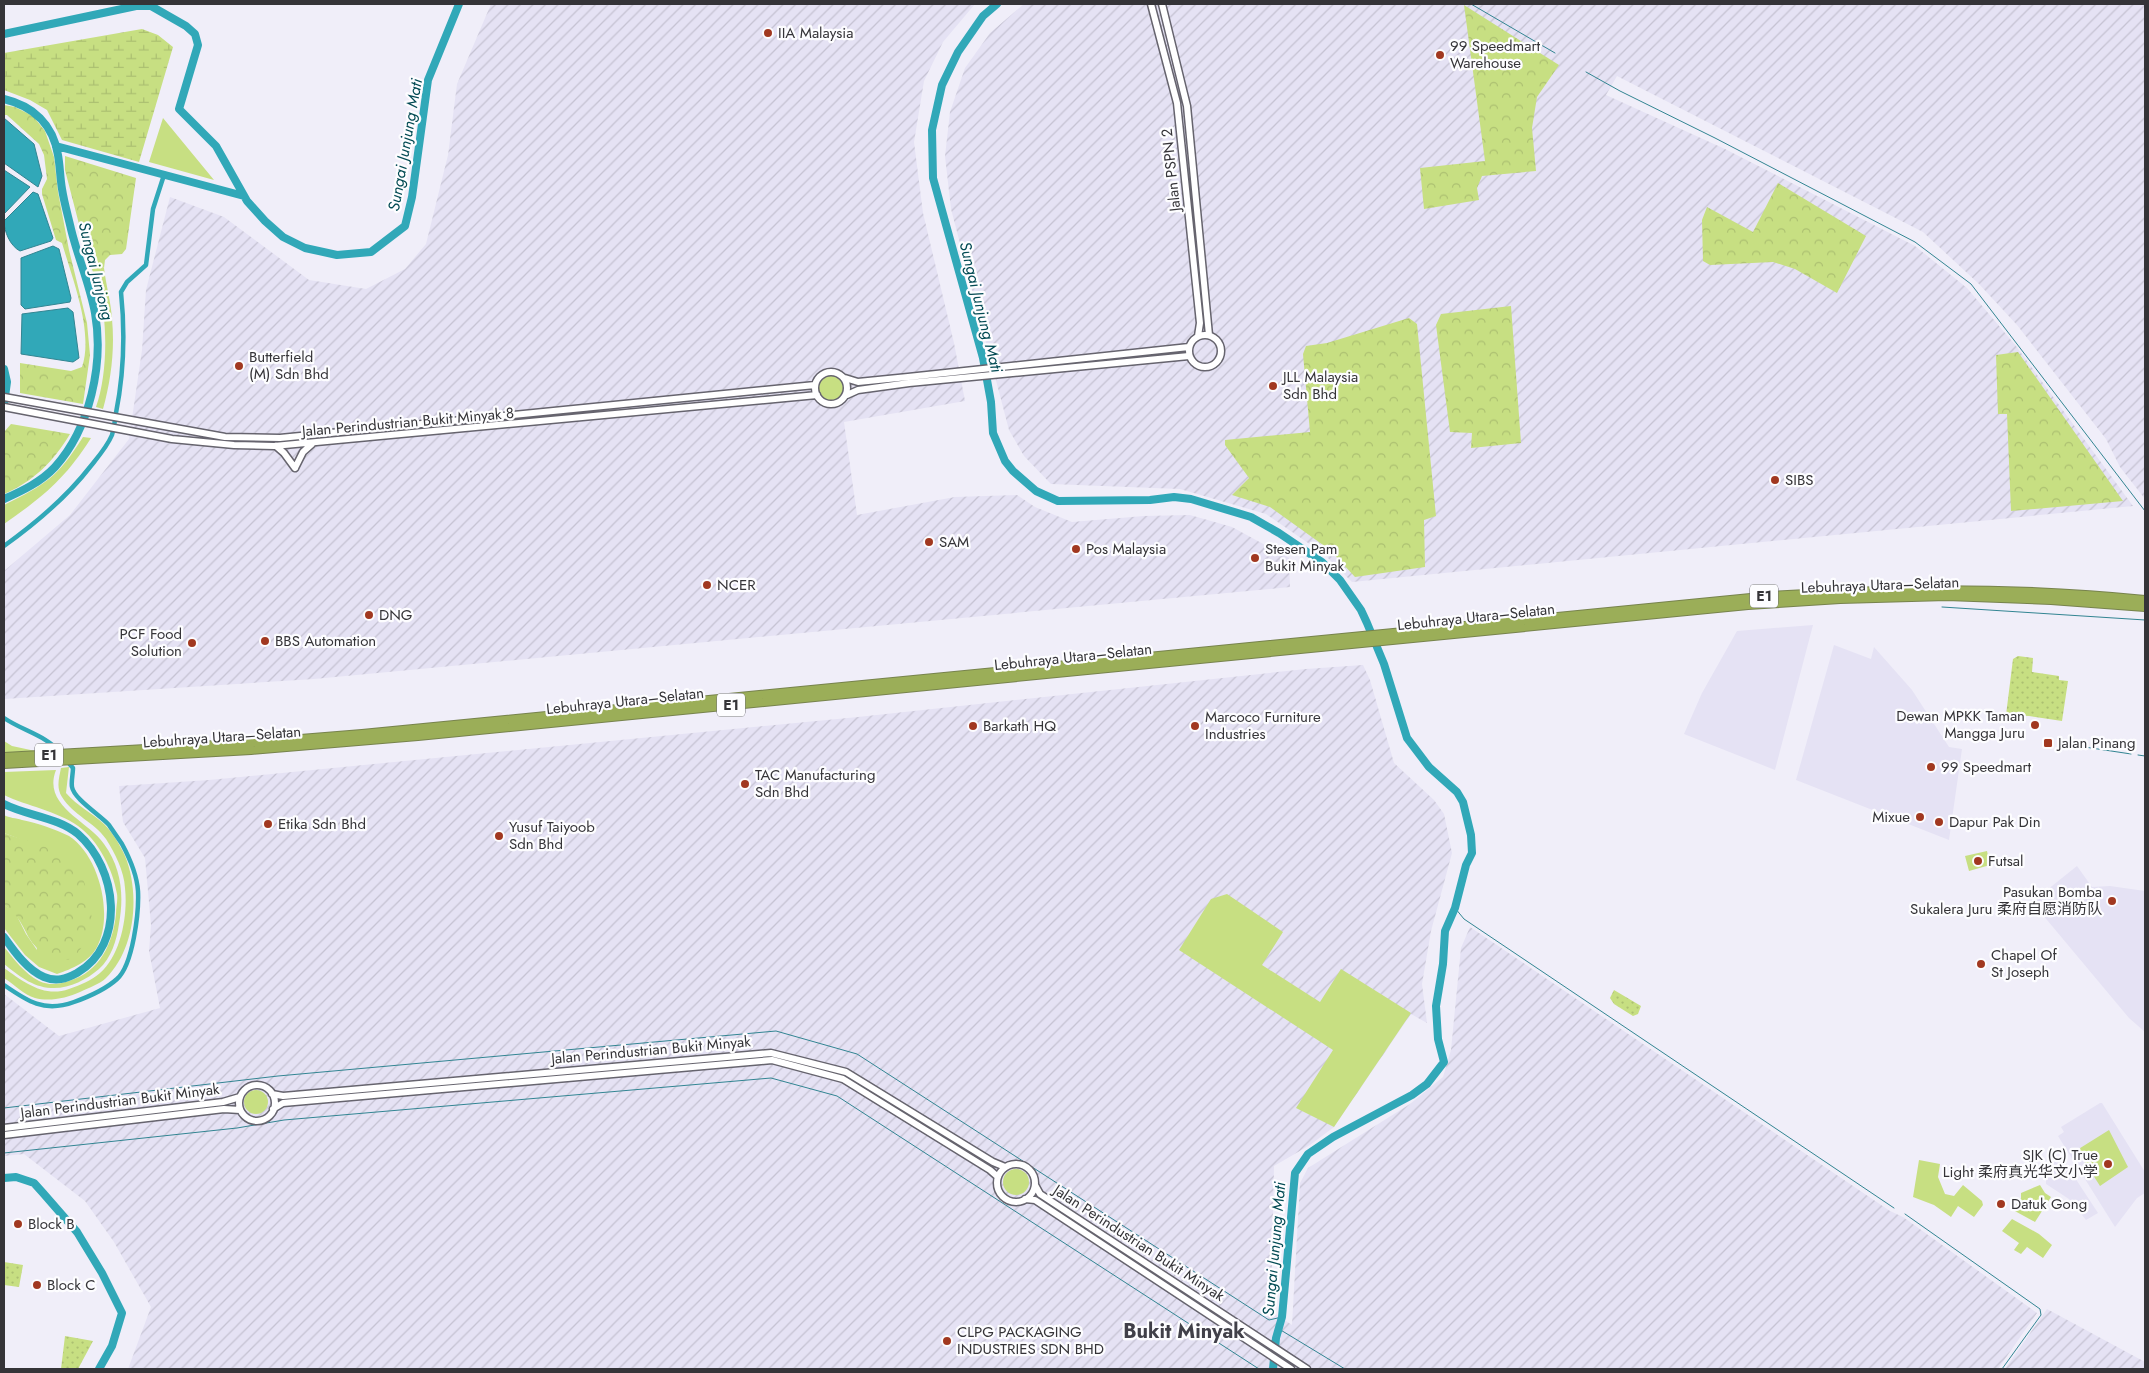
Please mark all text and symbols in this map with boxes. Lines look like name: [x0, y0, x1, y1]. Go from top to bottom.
place label: IIA Malaysia: [778, 22, 853, 44]
marker: IIA Malaysia: [762, 27, 774, 39]
place label: 99 Speedmart Warehouse: [1450, 35, 1541, 74]
marker: 99 Speedmart Warehouse: [1434, 49, 1446, 61]
water label: Sungai Junjung Mati: [382, 76, 428, 213]
street label: Jalan PSPN 2: [1156, 127, 1186, 215]
water label: Sungai Junjong: [73, 219, 119, 323]
water label: Sungai Junjung Mati: [954, 239, 1009, 376]
place label: Butterfield (M) Sdn Bhd: [249, 346, 329, 385]
marker: Butterfield (M) Sdn Bhd: [233, 360, 245, 372]
place label: JLL Malaysia Sdn Bhd: [1281, 366, 1358, 405]
marker: JLL Malaysia Sdn Bhd: [1267, 380, 1279, 392]
street label: Jalan Perindustrian Bukit Minyak 8: [299, 402, 515, 442]
place label: SIBS: [1785, 469, 1814, 491]
marker: SIBS: [1769, 474, 1781, 486]
place label: SAM: [939, 531, 969, 553]
marker: SAM: [923, 536, 935, 548]
place label: Pos Malaysia: [1086, 538, 1166, 560]
place label: Stesen Pam Bukit Minyak: [1265, 538, 1345, 577]
marker: Pos Malaysia: [1070, 543, 1082, 555]
marker: Stesen Pam Bukit Minyak: [1249, 552, 1261, 564]
street label: Lebuhraya Utara–Selatan: [1800, 571, 1960, 599]
place label: NCER: [717, 574, 756, 596]
marker: NCER: [701, 579, 713, 591]
road number: E1: [1750, 584, 1778, 608]
street label: Lebuhraya Utara–Selatan: [1396, 598, 1556, 636]
place label: DNG: [379, 604, 412, 626]
marker: DNG: [363, 609, 375, 621]
place label: PCF Food Solution: [120, 623, 182, 662]
place label: BBS Automation: [275, 630, 376, 652]
marker: BBS Automation: [259, 635, 271, 647]
marker: PCF Food Solution: [186, 637, 198, 649]
street label: Lebuhraya Utara–Selatan: [993, 638, 1153, 676]
street label: Lebuhraya Utara–Selatan: [545, 682, 705, 720]
road number: E1: [717, 694, 745, 716]
place label: Dewan MPKK Taman Mangga Juru: [1896, 705, 2025, 744]
place label: Marcoco Furniture Industries: [1205, 706, 1321, 745]
place label: Barkath HQ: [983, 715, 1056, 737]
marker: Dewan MPKK Taman Mangga Juru: [2029, 719, 2041, 731]
marker: Barkath HQ: [967, 720, 979, 732]
marker: Marcoco Furniture Industries: [1189, 720, 1201, 732]
street label: Lebuhraya Utara–Selatan: [142, 721, 302, 753]
place label: Jalan Pinang: [2056, 732, 2136, 754]
marker: Jalan Pinang: [2042, 737, 2054, 749]
road number: E1: [35, 744, 63, 766]
place label: 99 Speedmart: [1941, 756, 2032, 778]
marker: 99 Speedmart: [1925, 761, 1937, 773]
place label: TAC Manufacturing Sdn Bhd: [755, 764, 875, 803]
marker: TAC Manufacturing Sdn Bhd: [739, 778, 751, 790]
place label: Mixue: [1872, 806, 1910, 828]
marker: Mixue: [1914, 811, 1926, 823]
place label: Dapur Pak Din: [1949, 811, 2041, 833]
place label: Etika Sdn Bhd: [278, 813, 366, 835]
place label: Yusuf Taiyoob Sdn Bhd: [509, 816, 595, 855]
marker: Dapur Pak Din: [1933, 816, 1945, 828]
marker: Etika Sdn Bhd: [262, 818, 274, 830]
marker: Yusuf Taiyoob Sdn Bhd: [493, 830, 505, 842]
place label: Futsal: [1988, 850, 2023, 872]
marker: Futsal: [1972, 855, 1984, 867]
place label: Pasukan Bomba Sukalera Juru 柔府自愿消防队: [1910, 881, 2102, 920]
marker: Pasukan Bomba Sukalera Juru 柔府自愿消防队: [2106, 895, 2118, 907]
place label: Chapel Of St Joseph: [1991, 944, 2057, 983]
marker: Chapel Of St Joseph: [1975, 958, 1987, 970]
street label: Jalan Perindustrian Bukit Minyak: [548, 1030, 752, 1070]
street label: Jalan Perindustrian Bukit Minyak: [17, 1078, 221, 1124]
place label: SJK (C) True Light 柔府真光华文小学: [1943, 1144, 2098, 1183]
marker: SJK (C) True Light 柔府真光华文小学: [2102, 1158, 2114, 1170]
street label: Jalan Perindustrian Bukit Minyak: [1047, 1178, 1229, 1307]
water label: Sungai Junjung Mati: [1257, 1180, 1291, 1317]
place label: Datuk Gong: [2011, 1193, 2087, 1215]
marker: Datuk Gong: [1995, 1198, 2007, 1210]
place label: Block B: [28, 1213, 75, 1235]
marker: Block B: [12, 1218, 24, 1230]
place label: Block C: [47, 1274, 96, 1296]
marker: Block C: [31, 1279, 43, 1291]
district label: Bukit Minyak: [1123, 1317, 1245, 1346]
place label: CLPG PACKAGING INDUSTRIES SDN BHD: [957, 1321, 1104, 1360]
marker: CLPG PACKAGING INDUSTRIES SDN BHD: [941, 1335, 953, 1347]

